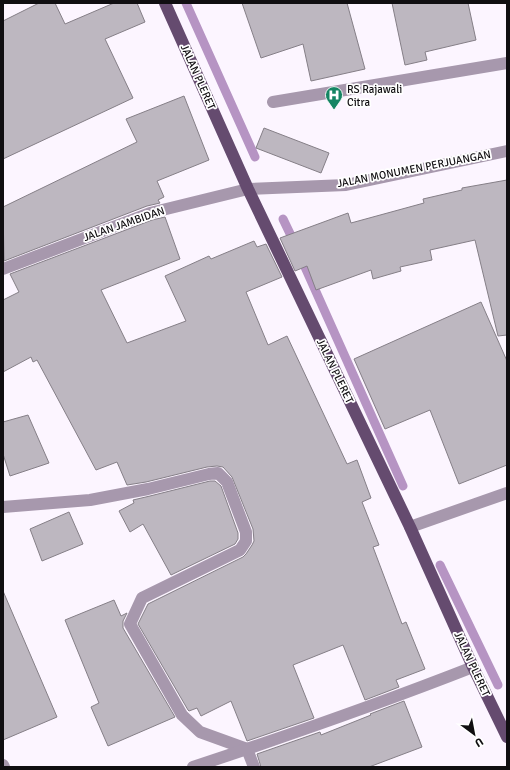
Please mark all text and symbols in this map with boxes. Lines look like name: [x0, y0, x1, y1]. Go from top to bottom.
street label: JALAN PLERET: [178, 42, 218, 112]
place label: RS Rajawali Citra: [347, 83, 402, 109]
hospital icon: RS Rajawali Citra: [324, 85, 344, 110]
street label: JALAN MONUMEN PERJUANGAN: [336, 148, 492, 190]
street label: JALAN JAMBIDAN: [82, 204, 166, 244]
street label: JALAN PLERET: [314, 337, 356, 406]
street label: JALAN PLERET: [451, 630, 493, 699]
north arrow: [454, 714, 494, 754]
text: U: [472, 735, 486, 750]

